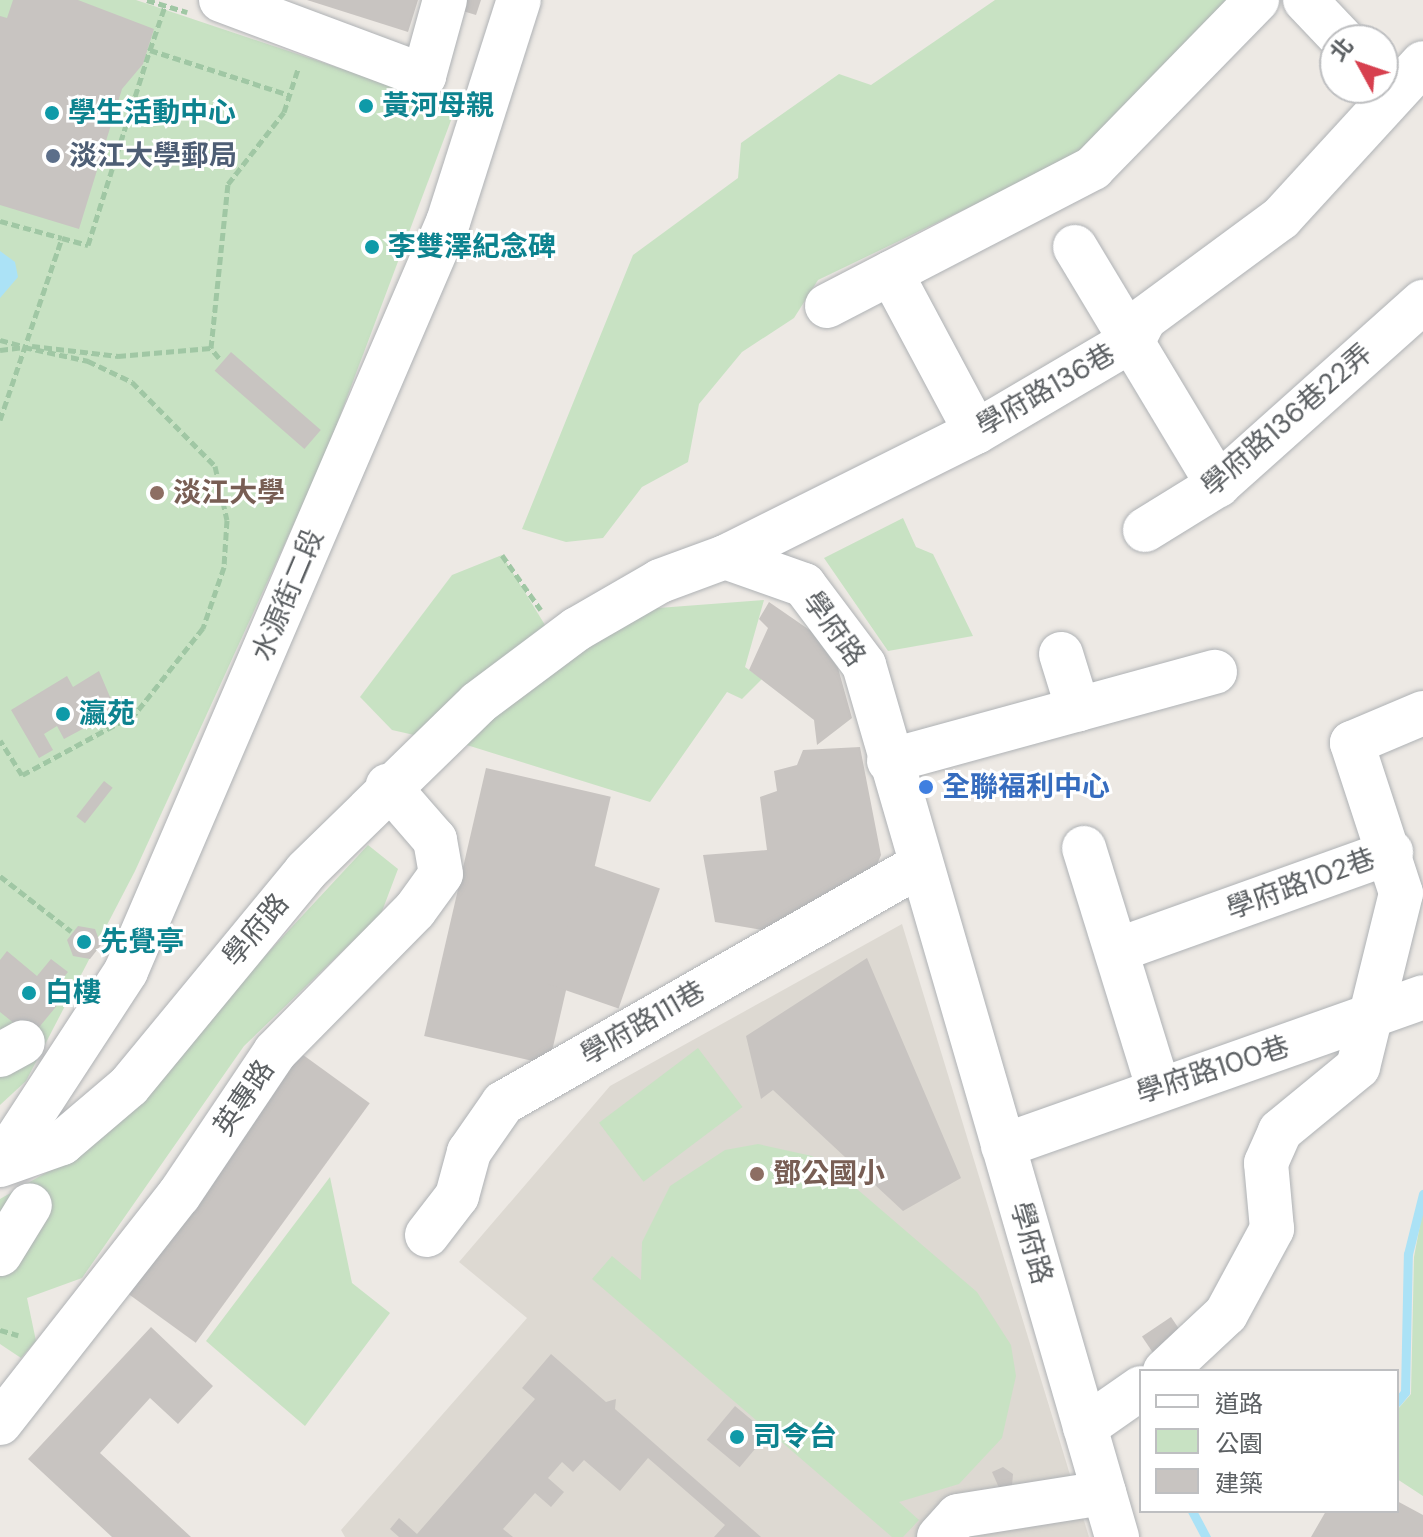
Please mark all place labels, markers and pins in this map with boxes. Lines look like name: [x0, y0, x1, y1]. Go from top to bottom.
place label: 黃河母親: [382, 89, 494, 123]
place label: 學生活動中心: [68, 96, 236, 130]
marker: 黃河母親: [357, 97, 375, 115]
marker: 學生活動中心: [43, 104, 61, 122]
place label: 淡江大學郵局: [69, 139, 237, 173]
marker: 淡江大學郵局: [44, 147, 62, 165]
place label: 李雙澤紀念碑: [388, 230, 556, 264]
marker: 李雙澤紀念碑: [363, 238, 381, 256]
place label: 淡江大學: [173, 476, 285, 510]
marker: 淡江大學: [148, 484, 166, 502]
place label: 瀛苑: [79, 697, 135, 731]
marker: 瀛苑: [54, 705, 72, 723]
place label: 全聯福利中心: [942, 770, 1110, 804]
marker: 全聯福利中心: [917, 778, 935, 796]
place label: 先覺亭: [100, 925, 184, 959]
marker: 先覺亭: [75, 933, 93, 951]
place label: 白樓: [45, 976, 101, 1010]
marker: 白樓: [20, 984, 38, 1002]
place label: 鄧公國小: [773, 1157, 885, 1191]
marker: 鄧公國小: [748, 1165, 766, 1183]
place label: 司令台: [753, 1420, 837, 1454]
marker: 司令台: [728, 1428, 746, 1446]

